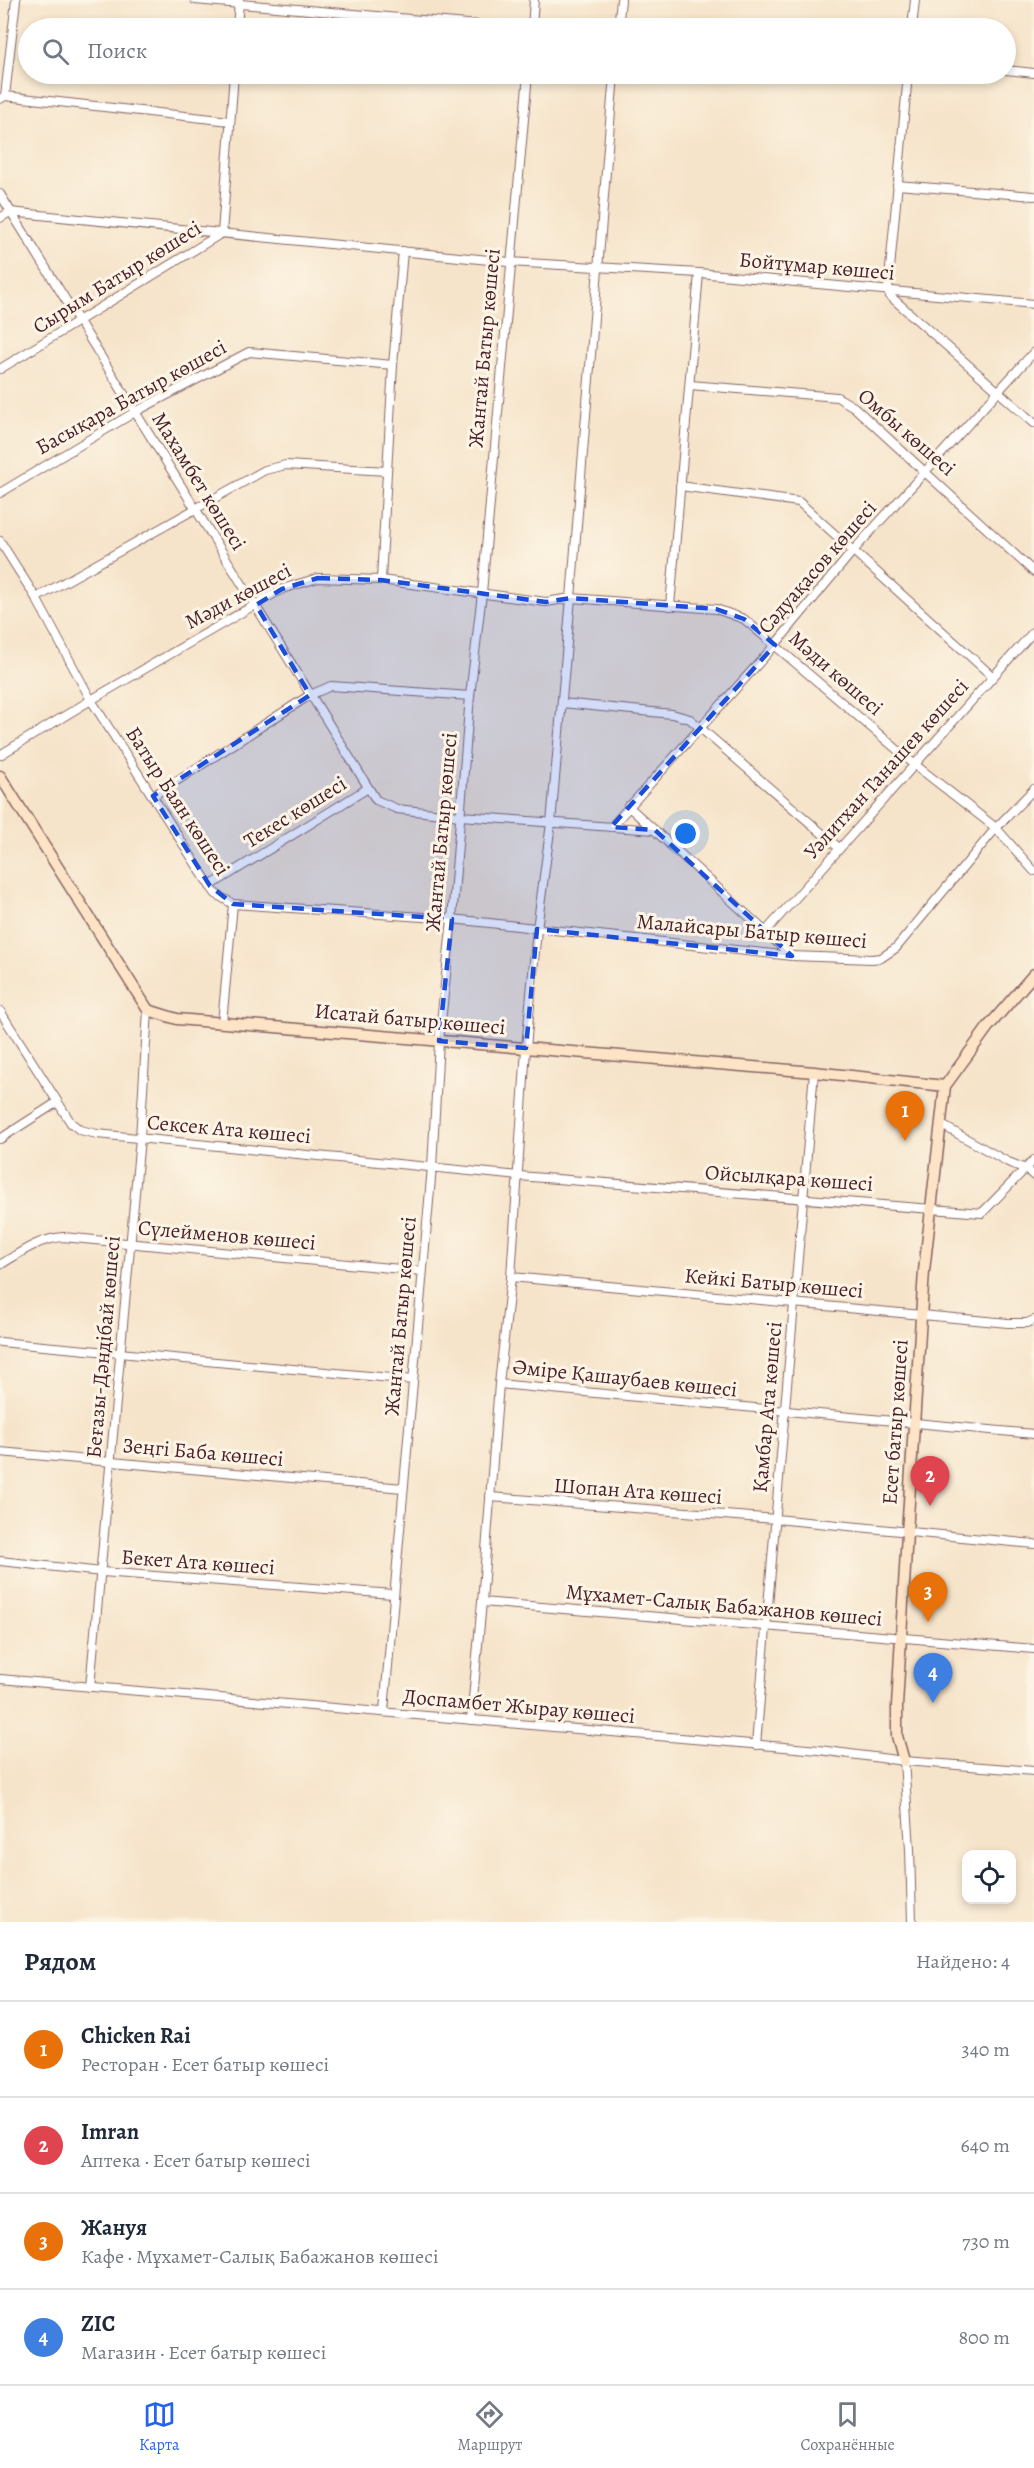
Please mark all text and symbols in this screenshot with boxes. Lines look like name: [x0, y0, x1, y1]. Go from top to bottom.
search box: [18, 18, 1016, 84]
icon: search: [39, 35, 72, 68]
text: Поиск: [87, 36, 147, 66]
street label: Сырым Батыр көшесі: [27, 214, 207, 340]
street label: Бойтұмар көшесі: [738, 245, 896, 287]
street label: Жантай Батыр көшесі: [461, 247, 507, 449]
street label: Басықара Батыр көшесі: [31, 333, 231, 461]
street label: Омбы көшесі: [852, 382, 962, 482]
street label: Махамбет көшесі: [145, 407, 253, 555]
street label: Сәдуақасов көшесі: [751, 494, 883, 640]
street label: Мәди көшесі: [180, 556, 296, 636]
street label: Мәди көшесі: [783, 624, 889, 722]
street label: Уәлитхан Танашев көшесі: [797, 673, 975, 865]
street label: Батыр Баян көшесі: [119, 721, 237, 881]
street label: Жантай Батыр көшесі: [418, 731, 464, 933]
street label: Текес көшесі: [238, 769, 352, 855]
your location: [671, 819, 700, 848]
street label: Малайсары Батыр көшесі: [636, 907, 868, 955]
street label: Исатай батыр көшесі: [313, 997, 507, 1041]
pin: 1: [886, 1092, 924, 1141]
street label: Сексек Ата көшесі: [146, 1108, 312, 1150]
street label: Ойсылқара көшесі: [704, 1158, 874, 1198]
street label: Сүлейменов көшесі: [137, 1213, 317, 1257]
street label: Жантай Батыр көшесі: [377, 1215, 423, 1417]
street label: Беғазы-Дәндібай көшесі: [79, 1235, 127, 1459]
street label: Кейкі Батыр көшесі: [683, 1261, 865, 1305]
street label: Қамбар Ата көшесі: [746, 1320, 788, 1494]
street label: Есет батыр көшесі: [875, 1338, 915, 1506]
street label: Әміре Қашаубаев көшесі: [511, 1352, 739, 1404]
street label: Зеңгі Баба көшесі: [121, 1431, 285, 1473]
pin: 2: [910, 1456, 950, 1506]
street label: Шопан Ата көшесі: [553, 1471, 723, 1511]
street label: Бекет Ата көшесі: [120, 1543, 276, 1581]
pin: 3: [908, 1572, 948, 1622]
street label: Мұхамет-Салық Бабажанов көшесі: [565, 1577, 884, 1633]
pin: 4: [914, 1654, 952, 1703]
street label: Доспамбет Жырау көшесі: [402, 1682, 636, 1730]
map controls: [962, 1850, 1016, 1904]
button: locate: [962, 1850, 1016, 1904]
text: Рядом: [24, 1944, 96, 1979]
text: Найдено: 4: [916, 1948, 1010, 1975]
text: Chicken Rai: [81, 2021, 191, 2051]
text: 1: [40, 2036, 47, 2063]
text: 340 m: [961, 2036, 1010, 2063]
text: Ресторан · Есет батыр көшесі: [81, 2051, 329, 2078]
text: Imran: [81, 2117, 139, 2147]
text: 2: [39, 2132, 48, 2159]
text: 640 m: [960, 2132, 1010, 2159]
text: Аптека · Есет батыр көшесі: [81, 2147, 311, 2174]
text: Жануя: [81, 2213, 147, 2243]
text: 3: [39, 2228, 48, 2255]
text: 730 m: [962, 2228, 1010, 2255]
text: Кафе · Мұхамет-Салық Бабажанов көшесі: [81, 2243, 439, 2270]
text: ZIC: [81, 2309, 115, 2339]
text: 4: [39, 2324, 48, 2351]
text: 800 m: [958, 2324, 1010, 2351]
text: Магазин · Есет батыр көшесі: [81, 2339, 326, 2366]
tab: Карта: [139, 2398, 179, 2456]
tab: Маршрут: [458, 2398, 522, 2456]
tab: Сохранённые: [801, 2398, 895, 2456]

